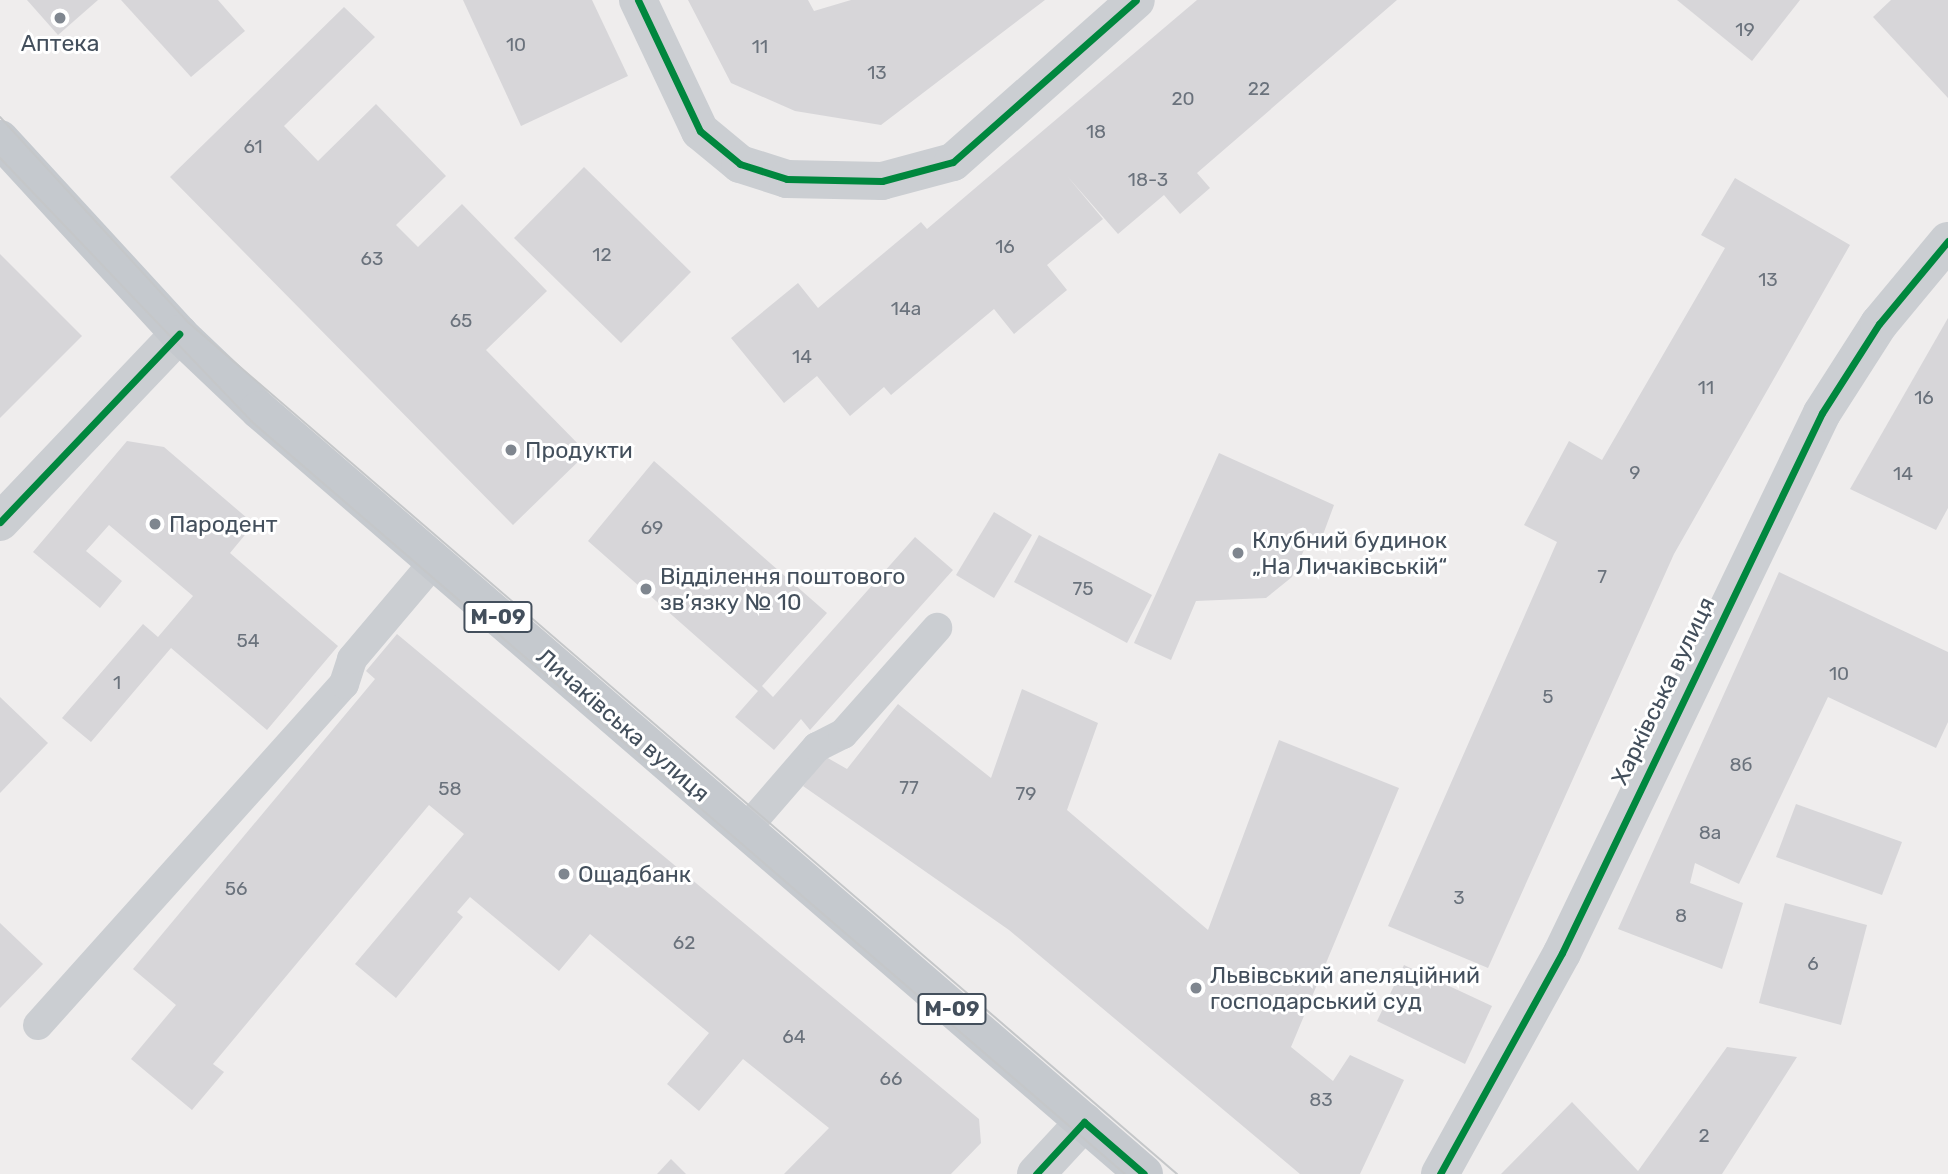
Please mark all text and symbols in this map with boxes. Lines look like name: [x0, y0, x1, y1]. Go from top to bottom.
marker: Аптека: [52, 10, 68, 26]
house number: 19: [1735, 19, 1755, 41]
place label: Аптека: [21, 29, 99, 57]
house number: 10: [506, 34, 526, 56]
house number: 11: [752, 36, 768, 58]
house number: 13: [867, 62, 887, 84]
house number: 22: [1248, 78, 1270, 100]
house number: 20: [1171, 88, 1195, 110]
house number: 18: [1086, 121, 1106, 143]
house number: 61: [243, 136, 263, 158]
house number: 18-3: [1128, 169, 1168, 191]
house number: 16: [995, 236, 1015, 258]
house number: 12: [592, 244, 612, 266]
house number: 63: [361, 248, 383, 270]
house number: 13: [1758, 269, 1778, 291]
house number: 14а: [891, 298, 921, 320]
house number: 65: [450, 310, 472, 332]
house number: 14: [792, 346, 812, 368]
house number: 11: [1698, 377, 1714, 399]
house number: 16: [1914, 387, 1934, 409]
place label: Продукти: [525, 436, 633, 464]
marker: Продукти: [503, 442, 519, 458]
house number: 9: [1629, 462, 1641, 484]
house number: 14: [1893, 463, 1913, 485]
place label: Пародент: [169, 510, 277, 538]
marker: Пародент: [147, 516, 163, 532]
house number: 69: [641, 517, 663, 539]
place label: Клубний будинок „На Личаківській“: [1252, 526, 1447, 580]
marker: Клубний будинок „На Личаківській“: [1230, 545, 1246, 561]
place label: Відділення поштового зв’язку № 10: [660, 562, 905, 616]
house number: 7: [1597, 566, 1607, 588]
house number: 75: [1072, 578, 1094, 600]
marker: Відділення поштового зв’язку № 10: [638, 581, 654, 597]
street label: Харківська вулиця: [1606, 593, 1720, 789]
road number: М-09: [463, 600, 533, 634]
house number: 54: [236, 630, 260, 652]
street label: Личаківська вулиця: [531, 642, 715, 808]
house number: 10: [1829, 663, 1849, 685]
house number: 1: [113, 672, 121, 694]
house number: 5: [1542, 686, 1554, 708]
house number: 8б: [1729, 754, 1753, 776]
house number: 77: [899, 777, 919, 799]
house number: 58: [438, 778, 462, 800]
house number: 79: [1015, 783, 1037, 805]
house number: 8а: [1699, 822, 1721, 844]
place label: Ощадбанк: [578, 860, 691, 888]
marker: Ощадбанк: [556, 866, 572, 882]
house number: 56: [225, 878, 247, 900]
house number: 3: [1453, 887, 1465, 909]
house number: 8: [1675, 905, 1687, 927]
house number: 62: [673, 932, 695, 954]
house number: 6: [1807, 953, 1819, 975]
place label: Львівський апеляційний господарський суд: [1210, 961, 1480, 1015]
marker: Львівський апеляційний господарський суд: [1188, 980, 1204, 996]
road number: М-09: [917, 992, 987, 1026]
house number: 64: [782, 1026, 806, 1048]
house number: 66: [880, 1068, 902, 1090]
house number: 83: [1309, 1089, 1333, 1111]
house number: 2: [1698, 1125, 1710, 1147]

